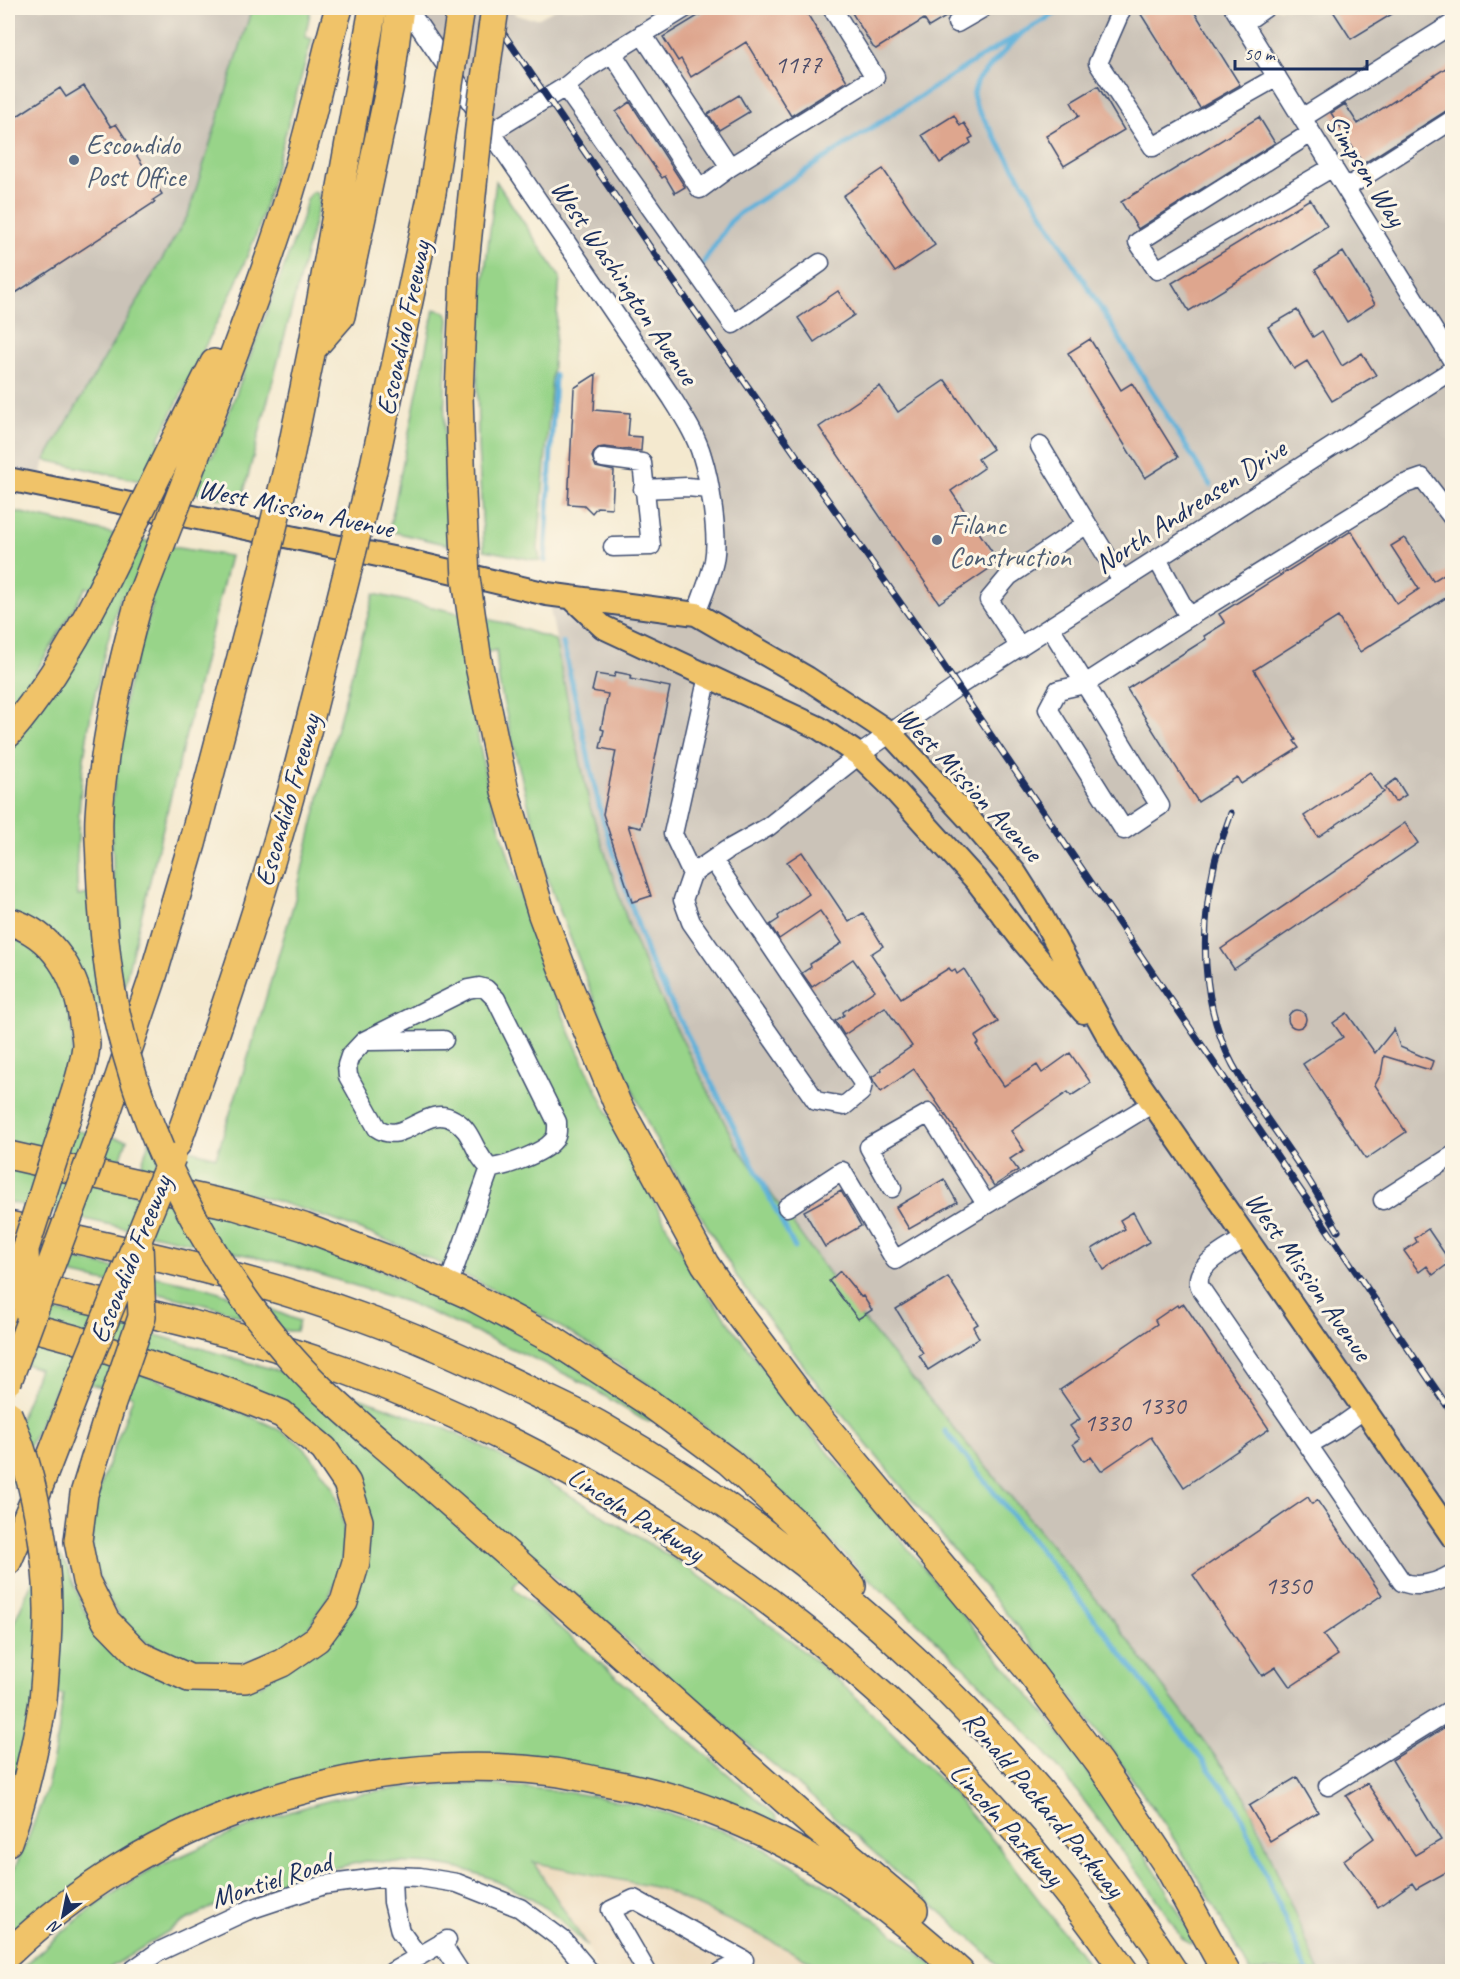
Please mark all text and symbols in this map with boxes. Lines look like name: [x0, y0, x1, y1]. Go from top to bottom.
scale bar: [1235, 33, 1367, 71]
text: 50 m: [1244, 43, 1277, 65]
house number: 1177: [775, 48, 823, 81]
street label: Simpson Way: [1318, 107, 1415, 235]
place label: Escondido Post Office: [86, 127, 187, 194]
marker: Escondido Post Office: [67, 153, 81, 167]
street label: West Washington Avenue: [543, 173, 708, 393]
street label: Escondido Freeway: [367, 235, 439, 418]
street label: North Andreasen Drive: [1088, 430, 1294, 581]
street label: West Mission Avenue: [195, 470, 399, 546]
place label: Filanc Construction: [949, 507, 1072, 574]
marker: Filanc Construction: [930, 533, 944, 547]
street label: West Mission Avenue: [889, 699, 1052, 870]
street label: Escondido Freeway: [246, 708, 329, 890]
street label: Escondido Freeway: [81, 1168, 180, 1348]
street label: West Mission Avenue: [1238, 1185, 1381, 1369]
house number: 1330: [1139, 1389, 1188, 1422]
house number: 1330: [1084, 1406, 1133, 1439]
street label: Lincoln Parkway: [562, 1458, 713, 1571]
house number: 1350: [1265, 1569, 1314, 1602]
street label: Ronald Packard Parkway: [956, 1703, 1134, 1906]
street label: Lincoln Parkway: [943, 1755, 1073, 1895]
street label: Montiel Road: [206, 1843, 339, 1916]
north arrow: [33, 1886, 93, 1946]
text: N: [43, 1915, 65, 1939]

